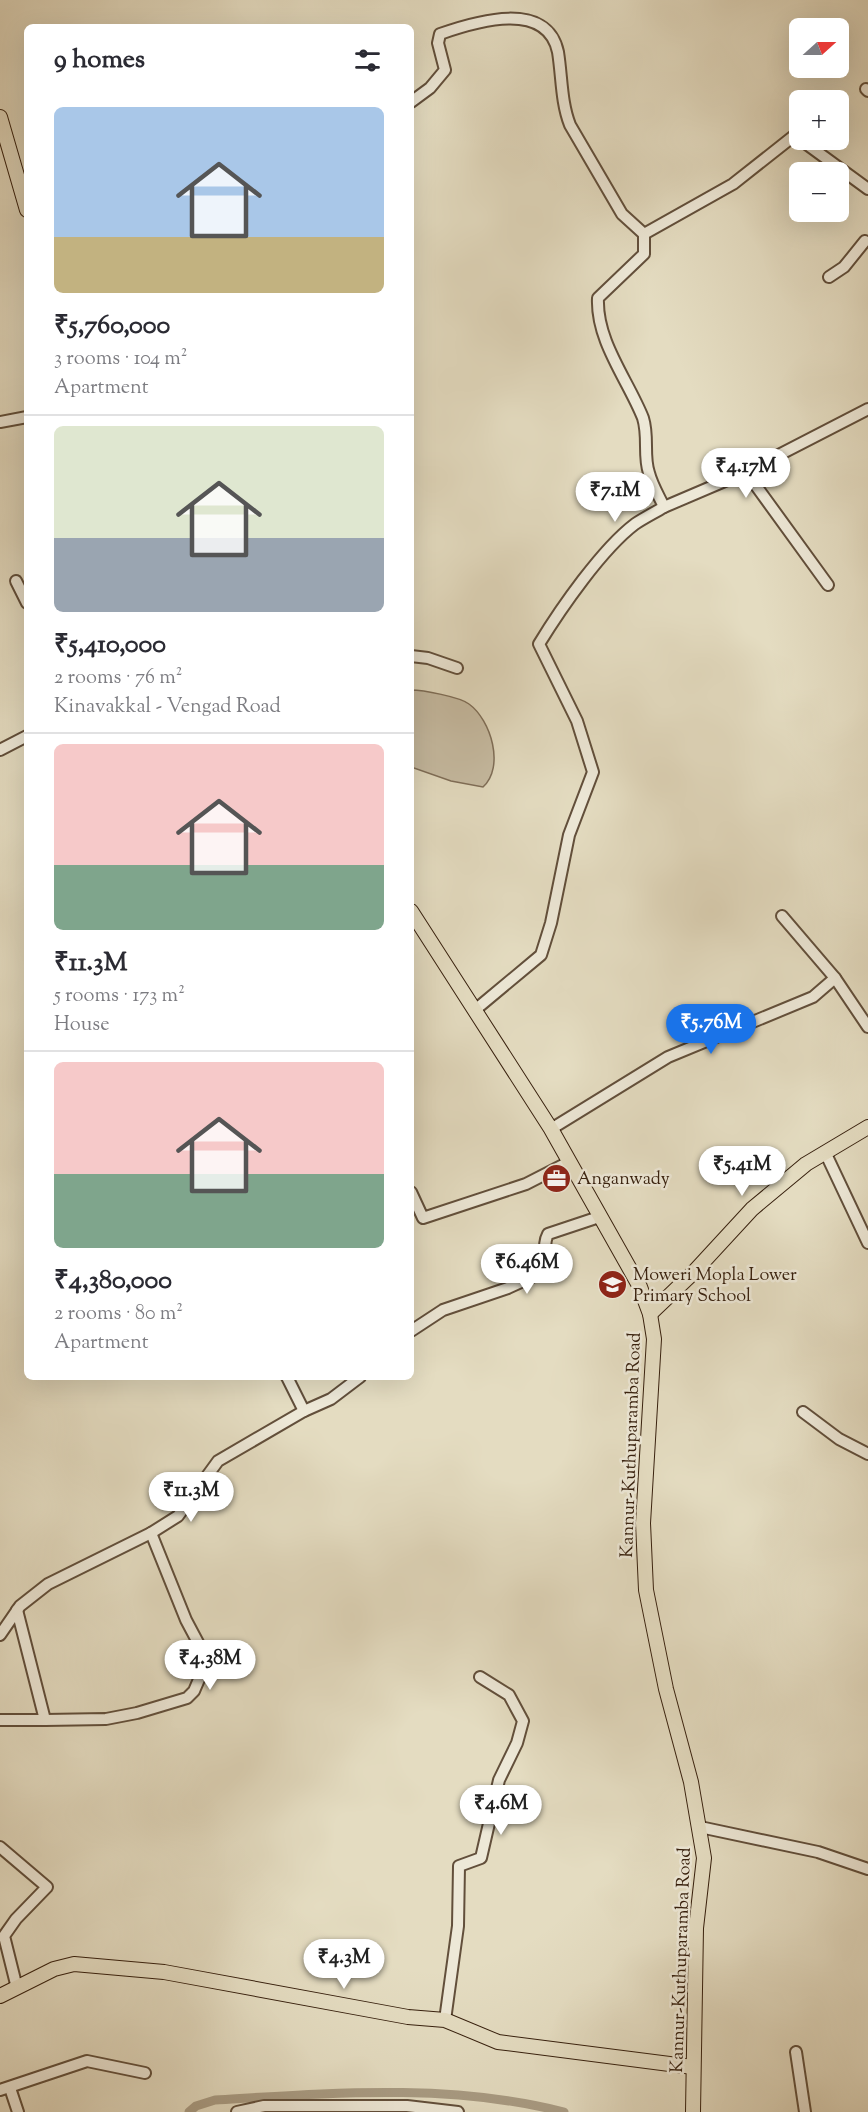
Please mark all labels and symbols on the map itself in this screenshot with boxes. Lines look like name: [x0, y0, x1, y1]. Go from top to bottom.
north arrow: [789, 18, 849, 78]
pin: ₹4.17M: [697, 448, 795, 499]
pin: ₹7.1M: [573, 472, 657, 523]
pin: ₹5.76M: [662, 1004, 760, 1055]
pin: ₹5.41M: [693, 1146, 791, 1197]
office icon: Anganwady: [540, 1162, 572, 1194]
place label: Anganwady: [577, 1167, 670, 1193]
pin: ₹6.46M: [478, 1244, 576, 1295]
place label: Moweri Mopla Lower Primary School: [633, 1263, 797, 1310]
school or university icon: Moweri Mopla Lower Primary School: [596, 1268, 628, 1300]
street label: Kannur-Kuthuparamba Road: [615, 1332, 649, 1558]
pin: ₹11.3M: [142, 1472, 240, 1523]
pin: ₹4.38M: [161, 1640, 259, 1691]
pin: ₹4.6M: [459, 1785, 543, 1836]
street label: Kannur-Kuthuparamba Road: [665, 1847, 699, 2073]
pin: ₹4.3M: [302, 1939, 386, 1990]

